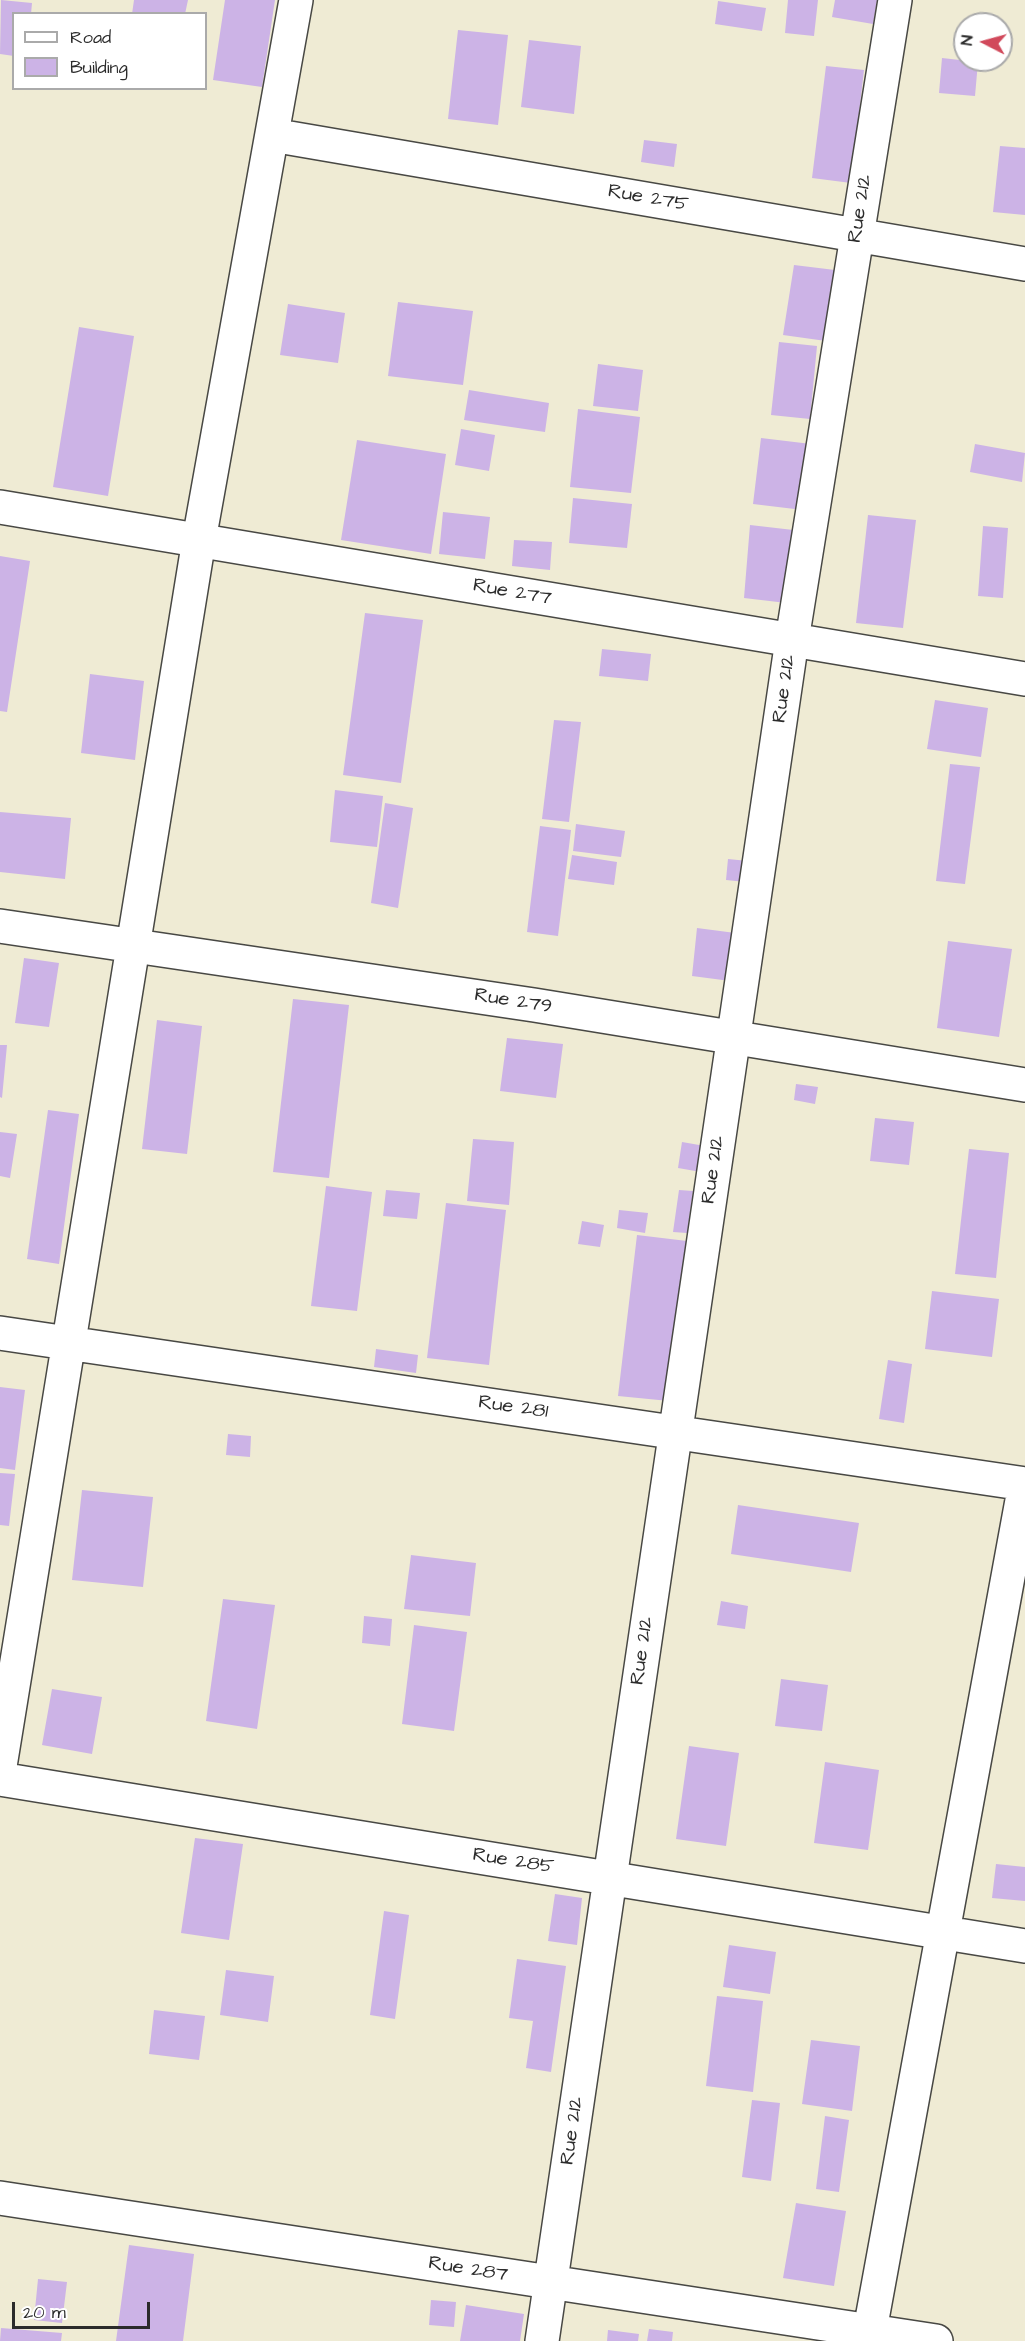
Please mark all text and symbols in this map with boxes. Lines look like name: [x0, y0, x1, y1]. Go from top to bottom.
legend: [12, 12, 207, 90]
north arrow: [953, 12, 1013, 72]
text: Road: [70, 25, 111, 50]
text: N: [956, 34, 979, 46]
text: Building: [70, 55, 128, 80]
street label: Rue 212: [844, 173, 878, 245]
street label: Rue 275: [606, 180, 690, 218]
street label: Rue 277: [471, 574, 553, 612]
street label: Rue 212: [768, 653, 802, 725]
street label: Rue 279: [472, 984, 554, 1020]
street label: Rue 212: [697, 1134, 731, 1206]
street label: Rue 281: [477, 1391, 549, 1425]
street label: Rue 212: [626, 1615, 660, 1687]
street label: Rue 285: [471, 1844, 555, 1880]
street label: Rue 212: [556, 2095, 590, 2167]
street label: Rue 287: [427, 2252, 509, 2288]
scale bar: [15, 2290, 153, 2328]
text: 20 m: [23, 2300, 66, 2325]

